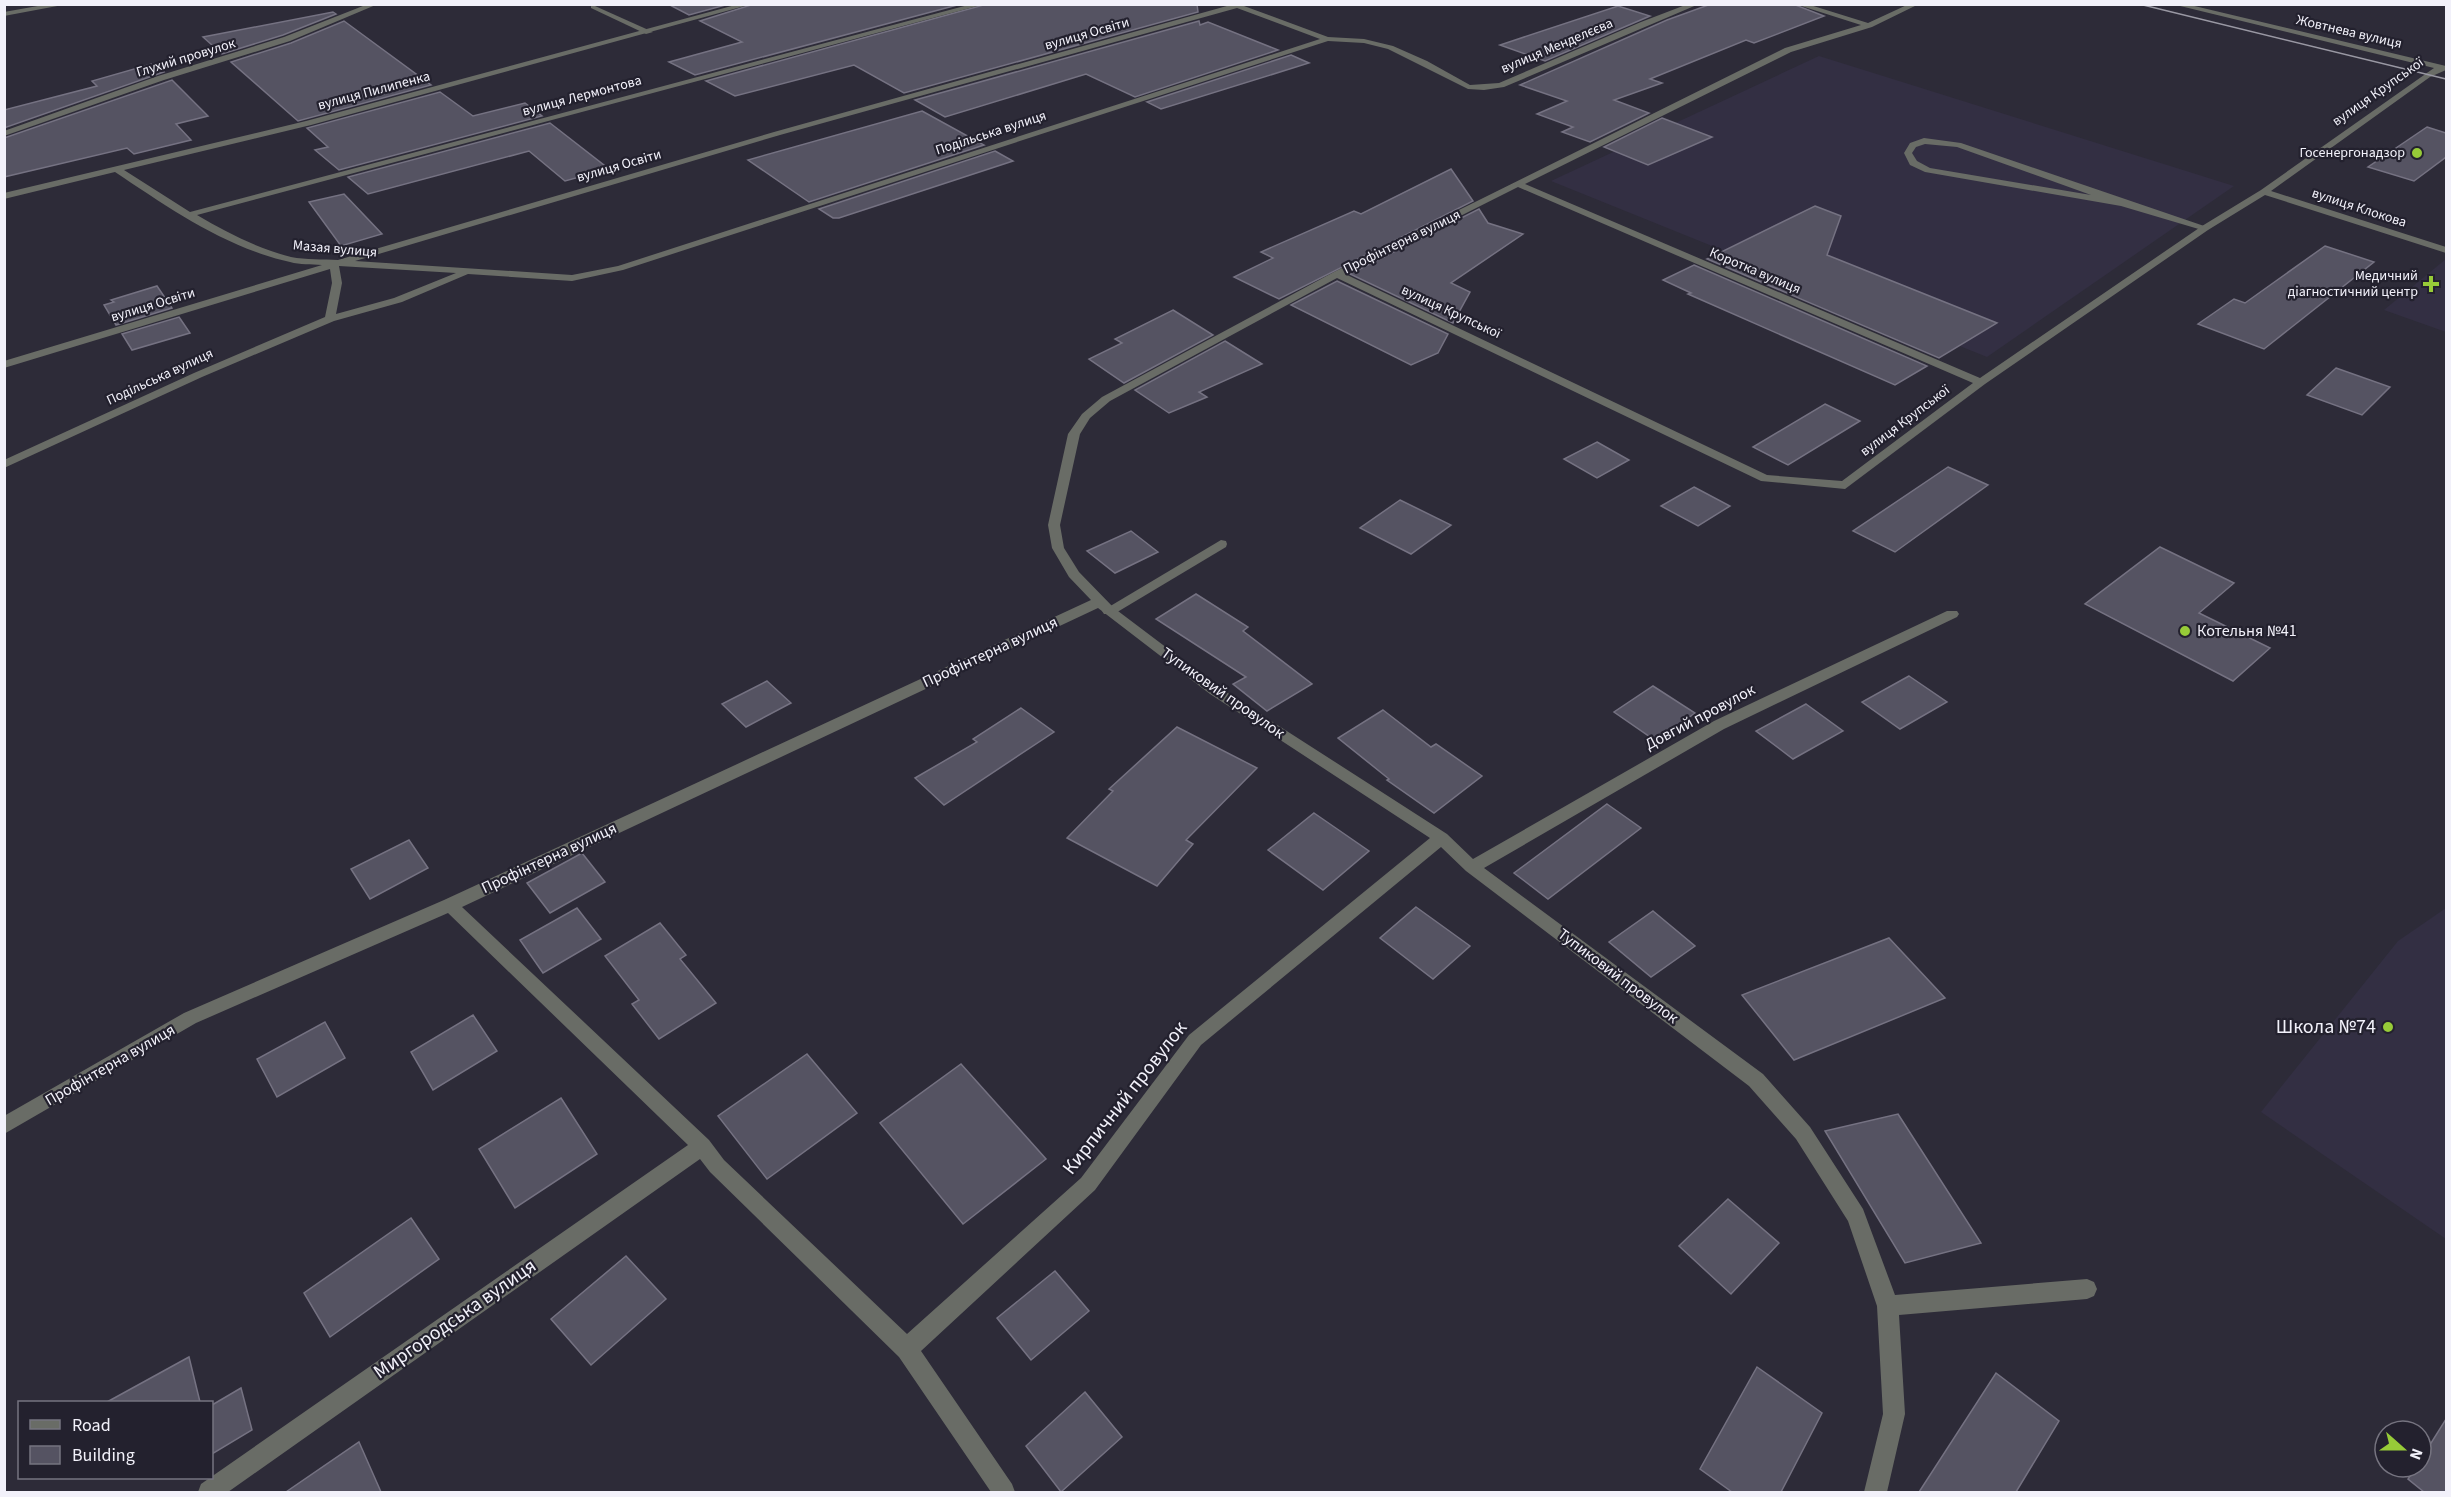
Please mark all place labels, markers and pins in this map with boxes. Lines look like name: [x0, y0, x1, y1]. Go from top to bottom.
place label: Госенергонадзор: [2299, 143, 2405, 163]
marker: Госенергонадзор: [2410, 146, 2424, 160]
place label: Медичний діагностичний центр: [2288, 266, 2418, 302]
marker: Медичний діагностичний центр: [2422, 275, 2440, 293]
place label: Котельня №41: [2197, 620, 2297, 642]
marker: Котельня №41: [2178, 624, 2192, 638]
place label: Школа №74: [2276, 1013, 2376, 1041]
marker: Школа №74: [2381, 1020, 2395, 1034]

